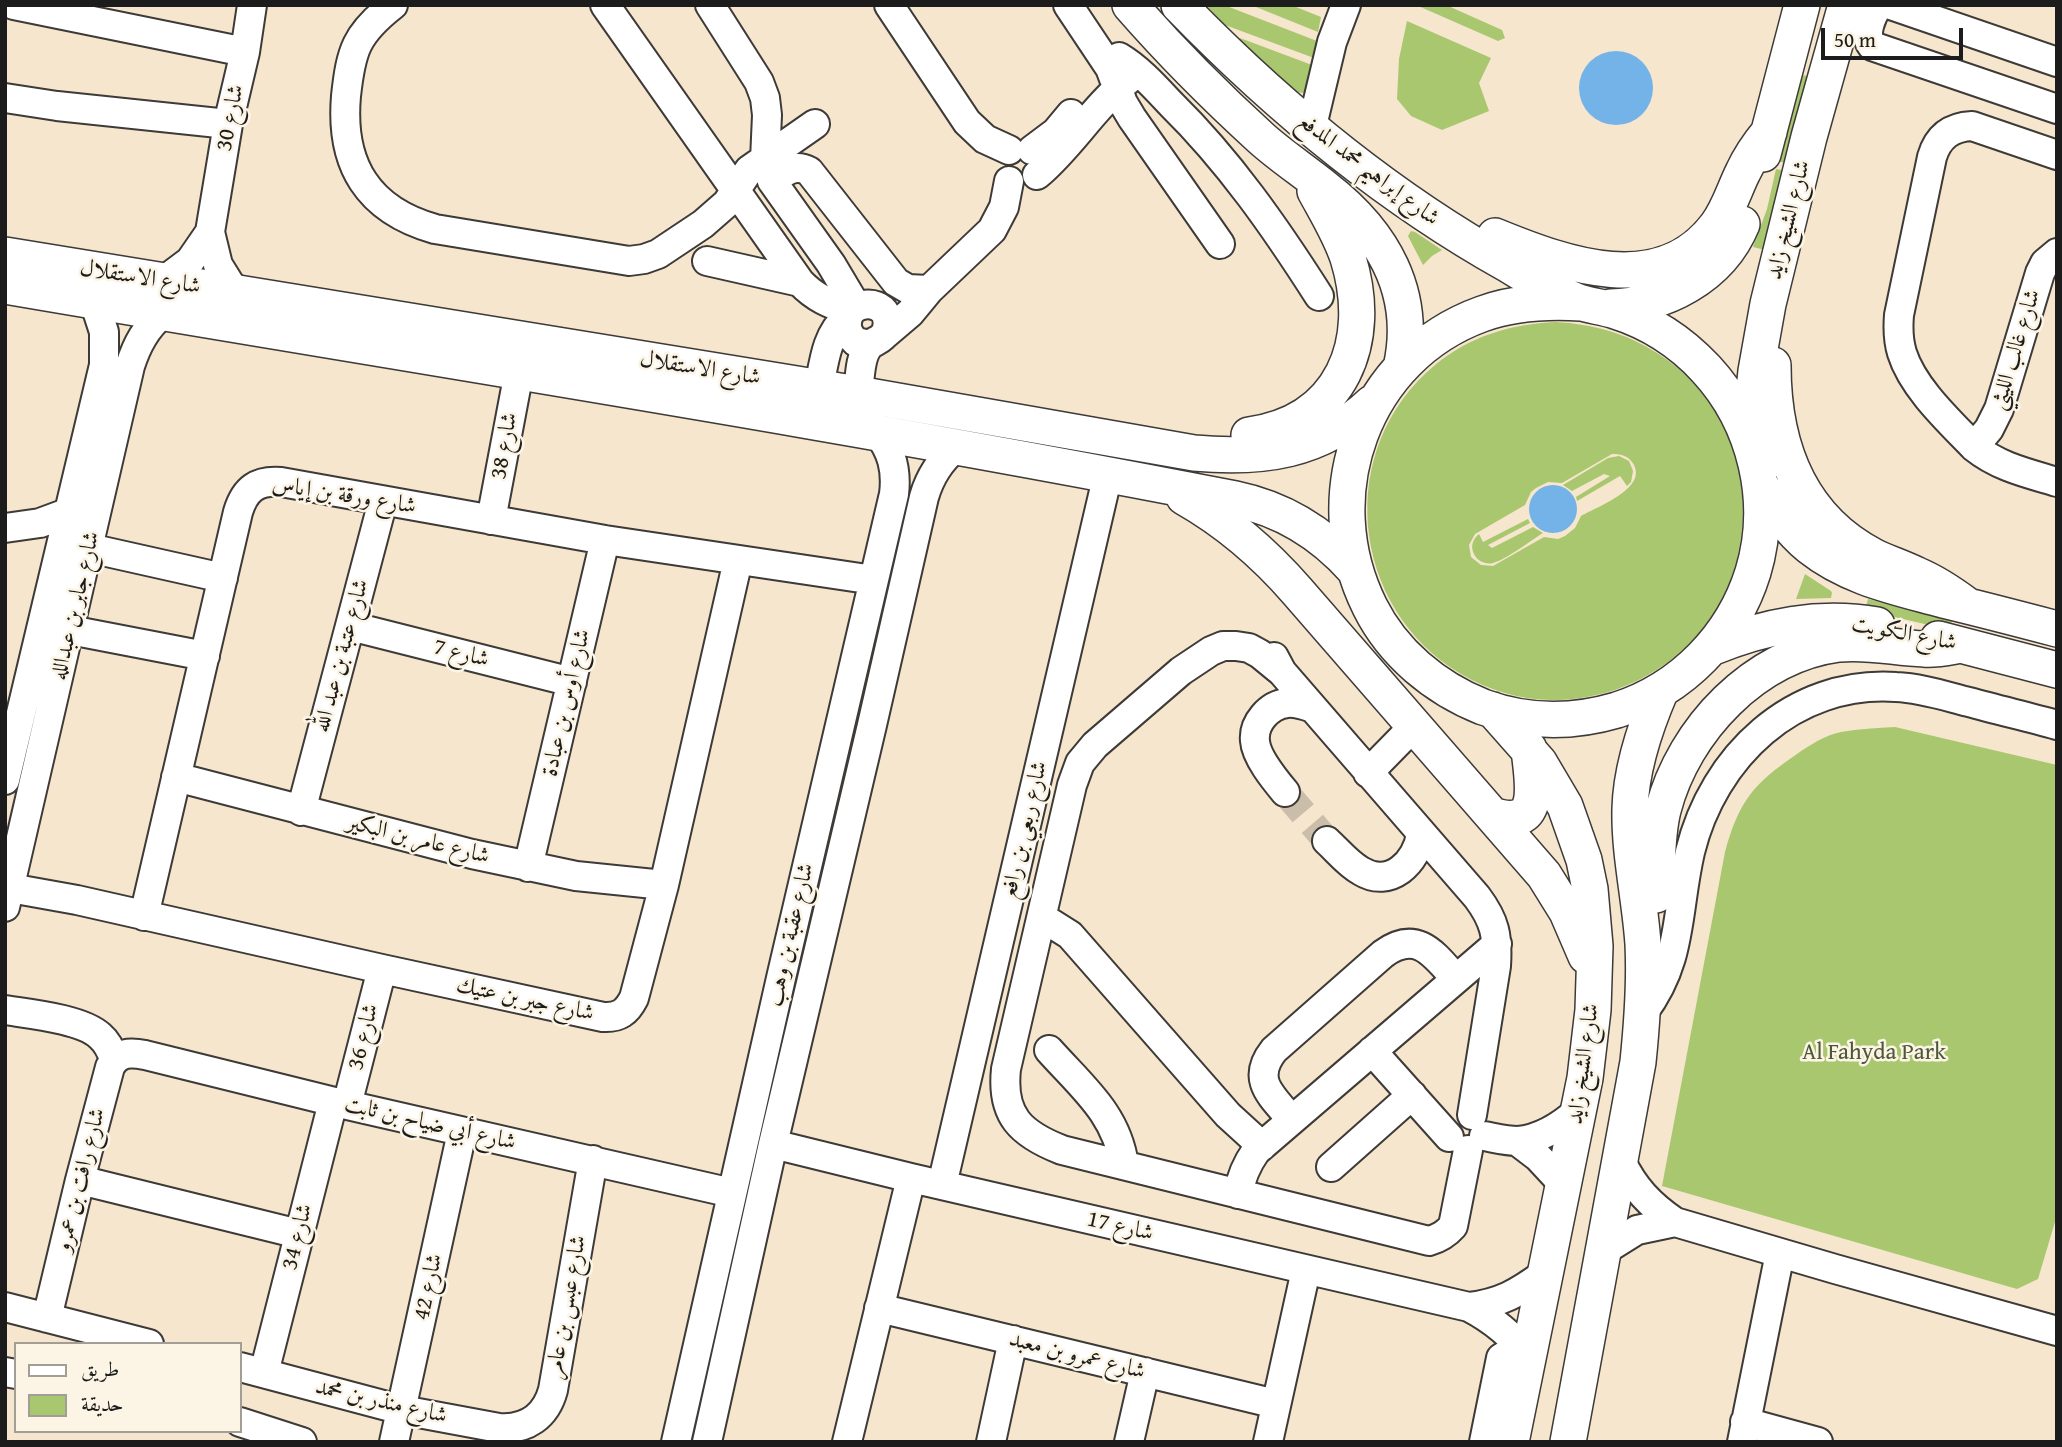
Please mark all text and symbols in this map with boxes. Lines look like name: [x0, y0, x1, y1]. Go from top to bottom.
scale bar: [1824, 14, 1966, 58]
text: 50 m: [1834, 24, 1876, 55]
street label: شارع 30: [211, 82, 251, 154]
street label: شارع إبراهيم محمد المدفع: [1291, 108, 1445, 232]
street label: شارع الشيخ زايد: [1761, 158, 1817, 282]
street label: شارع الاستقلال: [78, 255, 202, 301]
street label: شارع غالب الليثي: [1985, 286, 2047, 414]
street label: شارع الاستقلال: [638, 346, 762, 392]
street label: شارع 38: [486, 411, 524, 481]
street label: شارع ورقة بن إياس: [270, 471, 418, 521]
street label: شارع جابر بن عبدالله: [45, 529, 107, 683]
street label: شارع عتبة بن عبد الله: [308, 576, 376, 736]
street label: شارع الكويت: [1849, 610, 1959, 658]
street label: شارع أوس بن عبادة: [537, 627, 597, 779]
street label: شارع 7: [430, 634, 492, 674]
street label: شارع ربعي بن رافع: [996, 759, 1054, 901]
street label: شارع عامر بن البكير: [344, 809, 492, 871]
street label: شارع عقبة بن وهب: [761, 861, 821, 1009]
street label: شارع جبر بن عتيك: [454, 972, 596, 1028]
street label: شارع 36: [342, 1001, 386, 1073]
street label: شارع الشيخ زايد: [1562, 1002, 1606, 1126]
park label: Al Fahyda Park: [1802, 1039, 1946, 1067]
street label: شارع أبي ضياح بن ثابت: [342, 1091, 518, 1157]
street label: شارع رافت بن عمرو: [50, 1105, 112, 1255]
street label: شارع 34: [276, 1201, 320, 1273]
street label: شارع 17: [1084, 1206, 1156, 1248]
street label: شارع عبس بن عامر: [541, 1233, 593, 1381]
street label: شارع 42: [409, 1251, 449, 1323]
street label: شارع عمرو بن معبد: [1006, 1326, 1148, 1386]
legend: [14, 1342, 242, 1433]
text: طريق: [81, 1353, 119, 1384]
street label: شارع منذر بن محمد: [312, 1373, 450, 1431]
text: حديقة: [81, 1388, 124, 1419]

